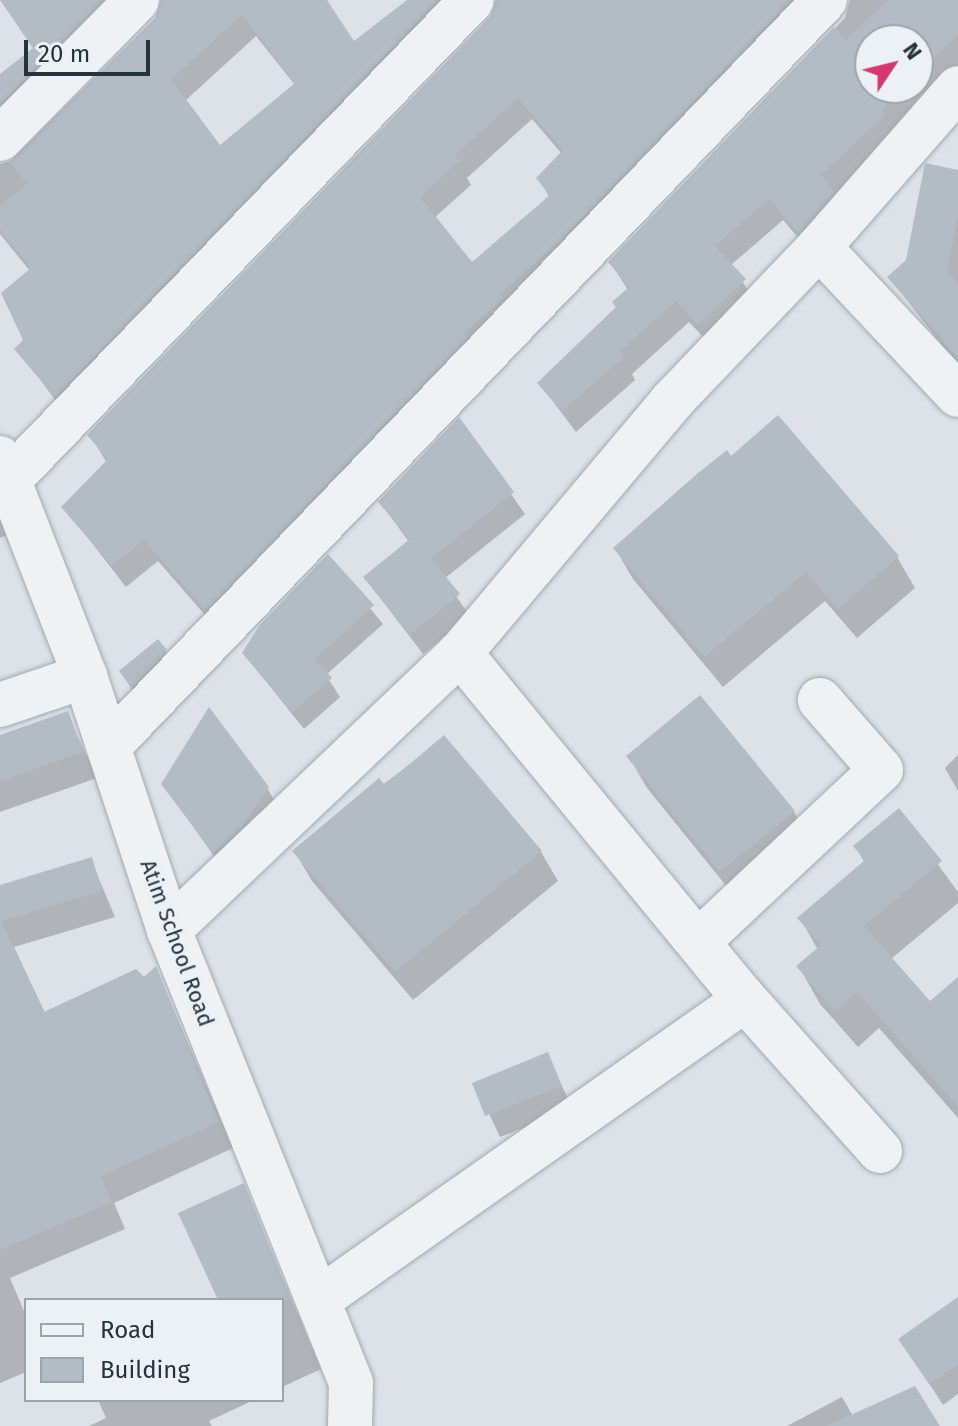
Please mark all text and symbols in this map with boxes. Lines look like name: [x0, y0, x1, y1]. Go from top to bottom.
scale bar: [28, 24, 154, 74]
north arrow: [854, 24, 934, 104]
text: N: [897, 37, 928, 65]
text: 20 m: [38, 40, 90, 68]
street label: Atim School Road: [135, 856, 219, 1030]
legend: [24, 1298, 284, 1402]
text: Road: [100, 1316, 155, 1344]
text: Building: [100, 1356, 190, 1384]

